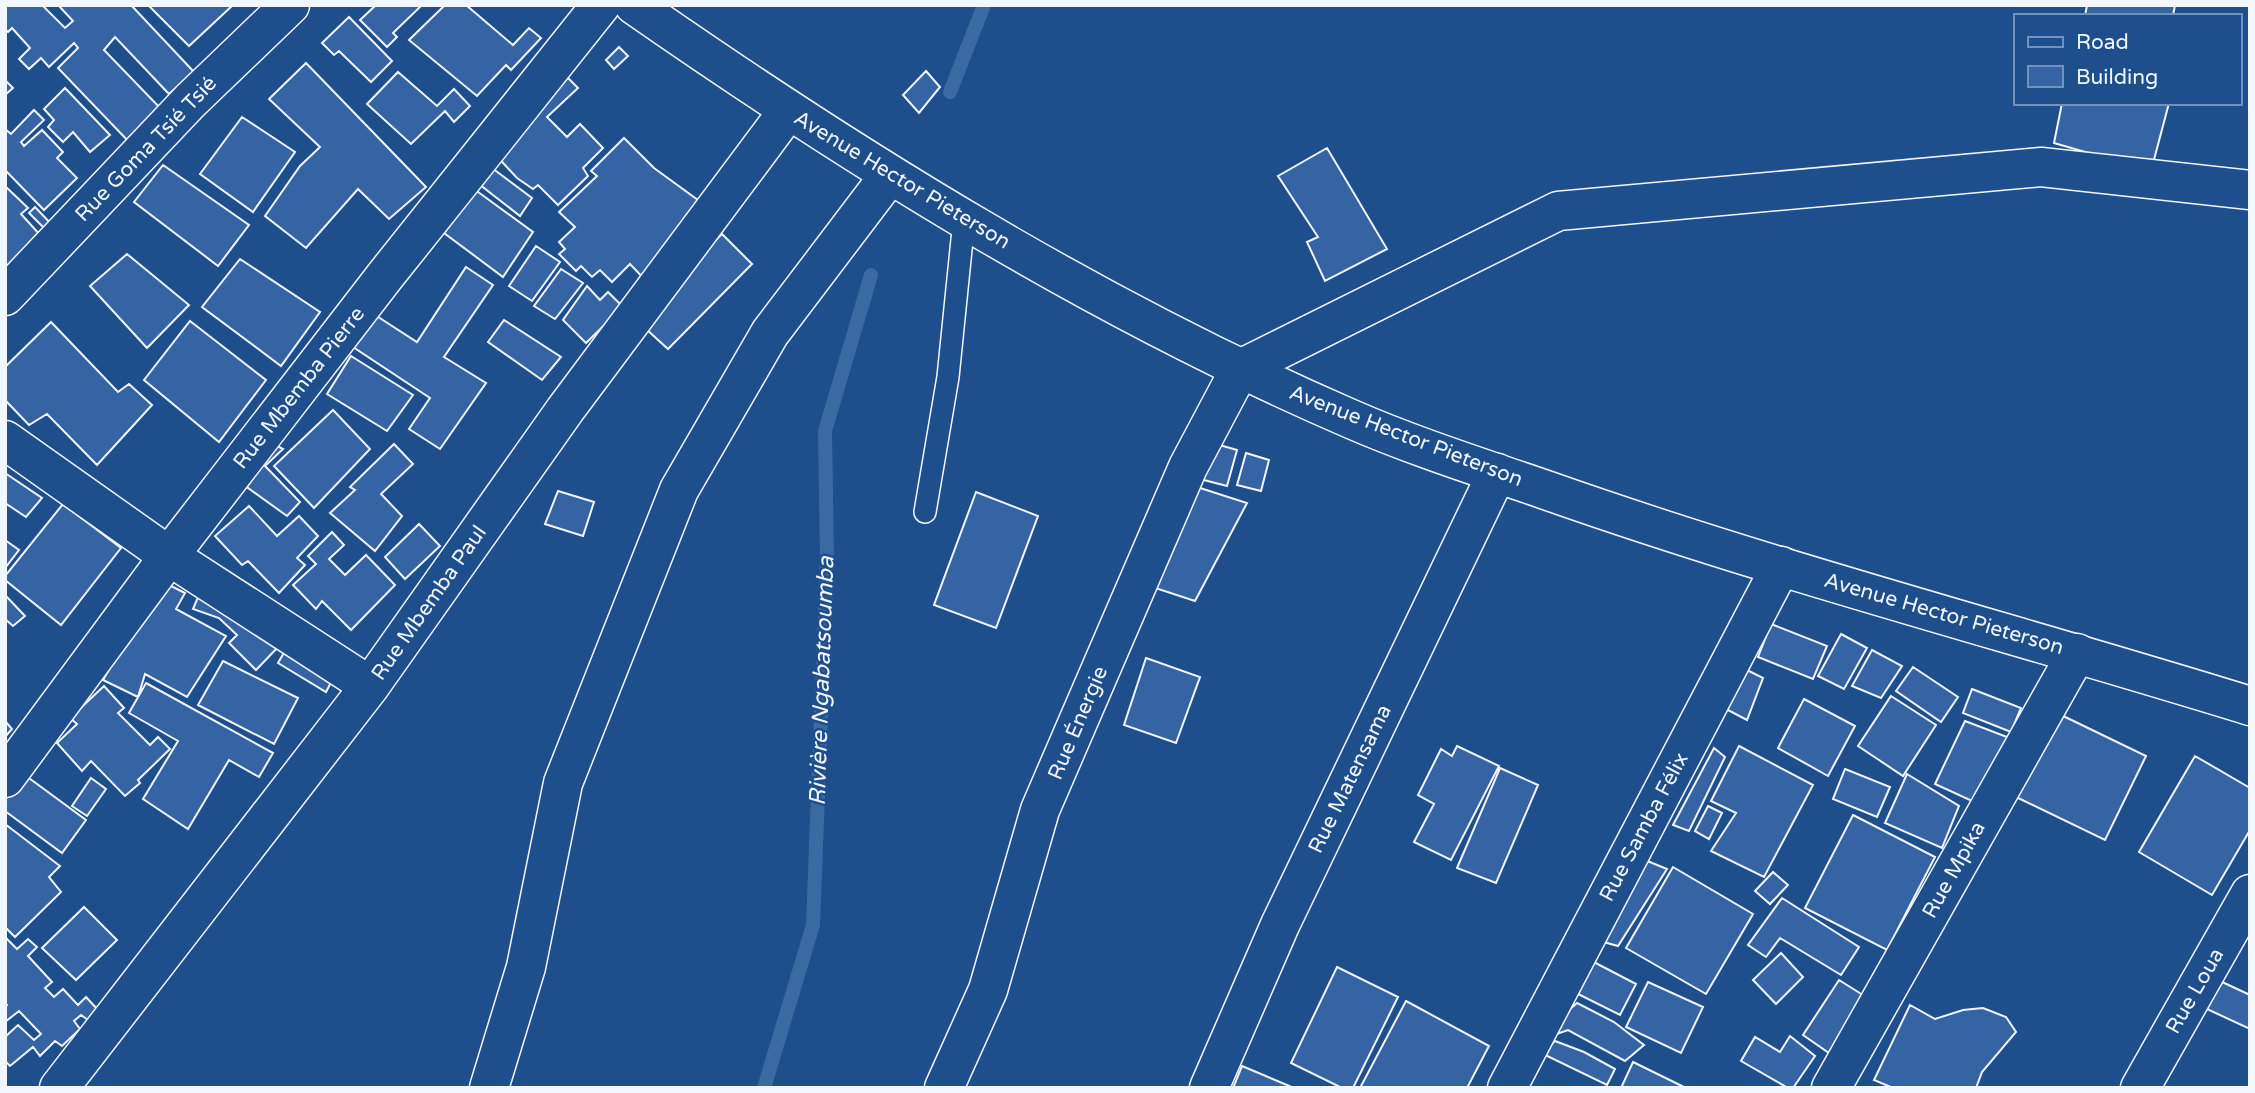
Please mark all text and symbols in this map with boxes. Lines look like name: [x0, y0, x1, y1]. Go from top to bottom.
legend: [2014, 14, 2241, 105]
text: Road: [2076, 30, 2129, 55]
text: Building: [2076, 65, 2158, 90]
street label: Rue Goma Tsié Tsié: [70, 71, 222, 227]
street label: Avenue Hector Pieterson: [789, 105, 1015, 255]
street label: Rue Mbemba Pierre: [228, 302, 370, 474]
street label: Avenue Hector Pieterson: [1286, 380, 1526, 492]
street label: Rue Mbemba Paul: [366, 521, 492, 685]
water label: Rivière Ngabatsoumba: [804, 555, 840, 806]
street label: Avenue Hector Pieterson: [1821, 568, 2067, 660]
street label: Rue Énergie: [1043, 662, 1113, 784]
street label: Rue Matensama: [1303, 701, 1397, 857]
street label: Rue Samba Félix: [1594, 748, 1694, 906]
street label: Rue Mpika: [1917, 817, 1991, 923]
street label: Rue Loua: [2161, 944, 2229, 1038]

